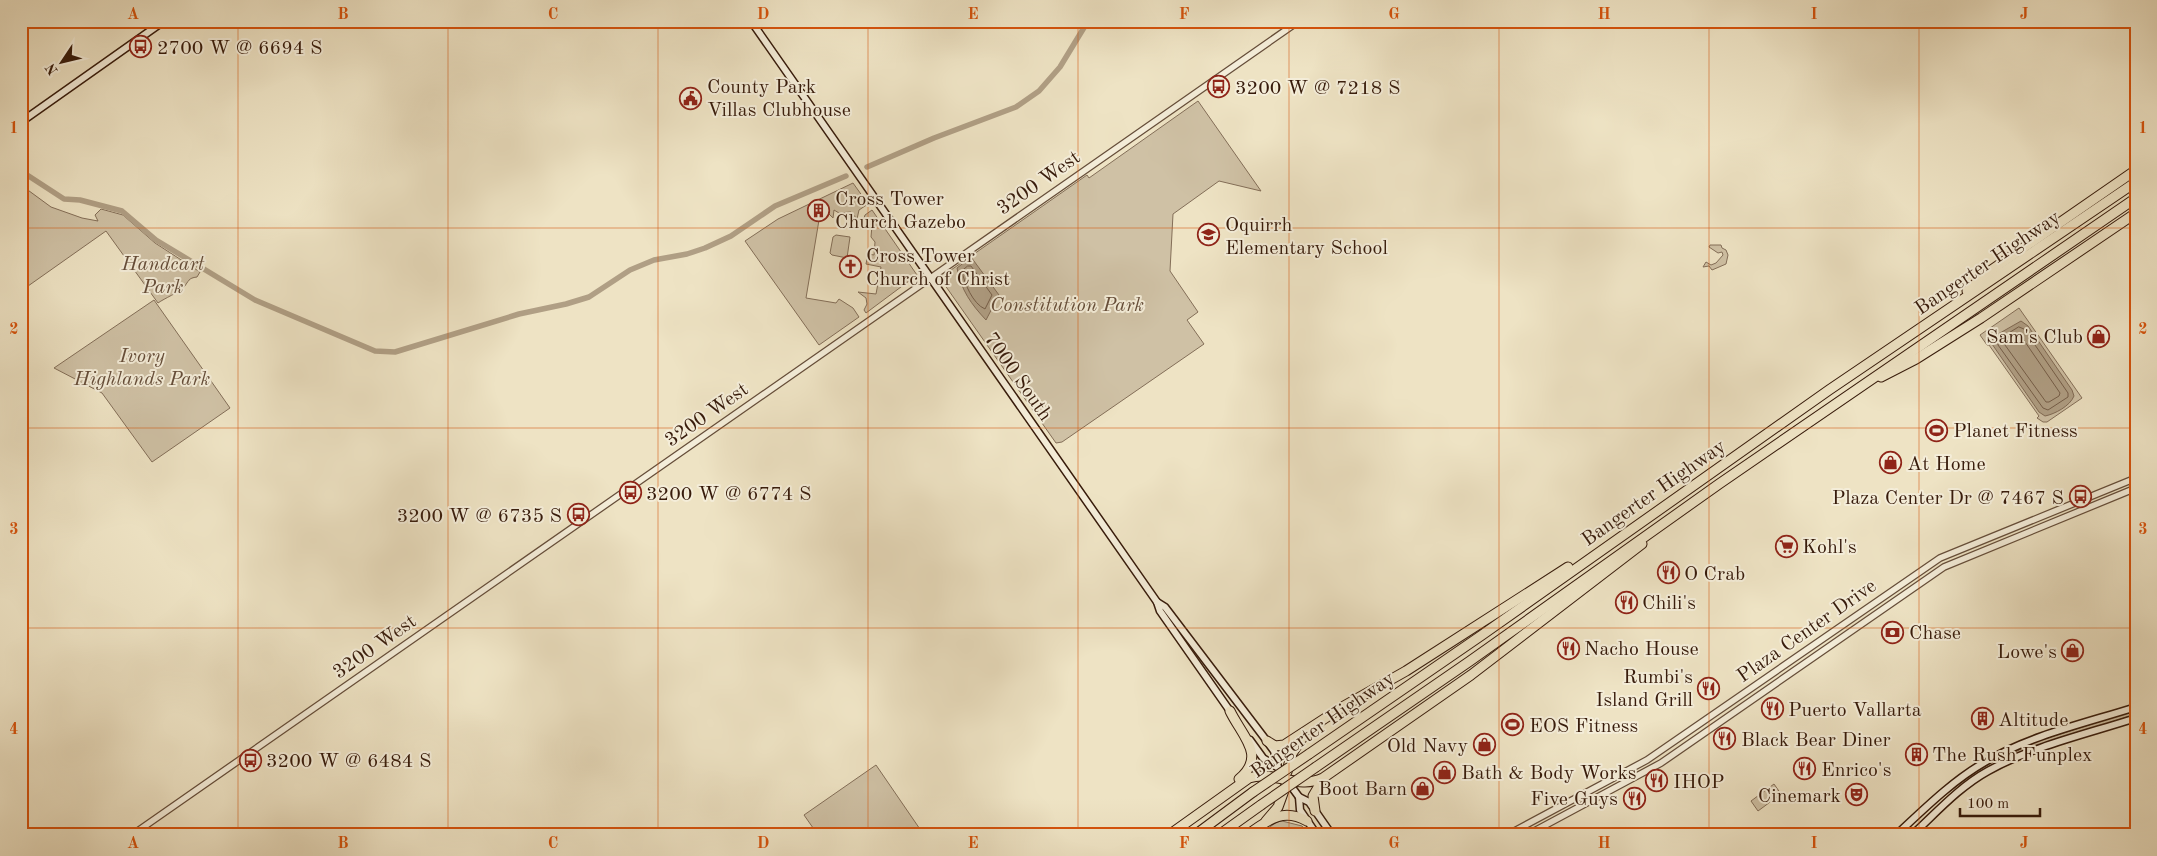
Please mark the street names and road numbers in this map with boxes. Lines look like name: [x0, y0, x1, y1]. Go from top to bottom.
street label: 3200 West: [994, 148, 1084, 219]
street label: Bangerter Highway: [1912, 207, 2065, 320]
street label: 7000 South: [980, 329, 1055, 425]
street label: 3200 West: [662, 380, 752, 451]
street label: Bangerter Highway: [1579, 436, 1730, 551]
street label: Plaza Center Drive: [1734, 576, 1880, 687]
street label: 3200 West: [330, 612, 420, 683]
street label: Bangerter Highway: [1248, 668, 1399, 783]

